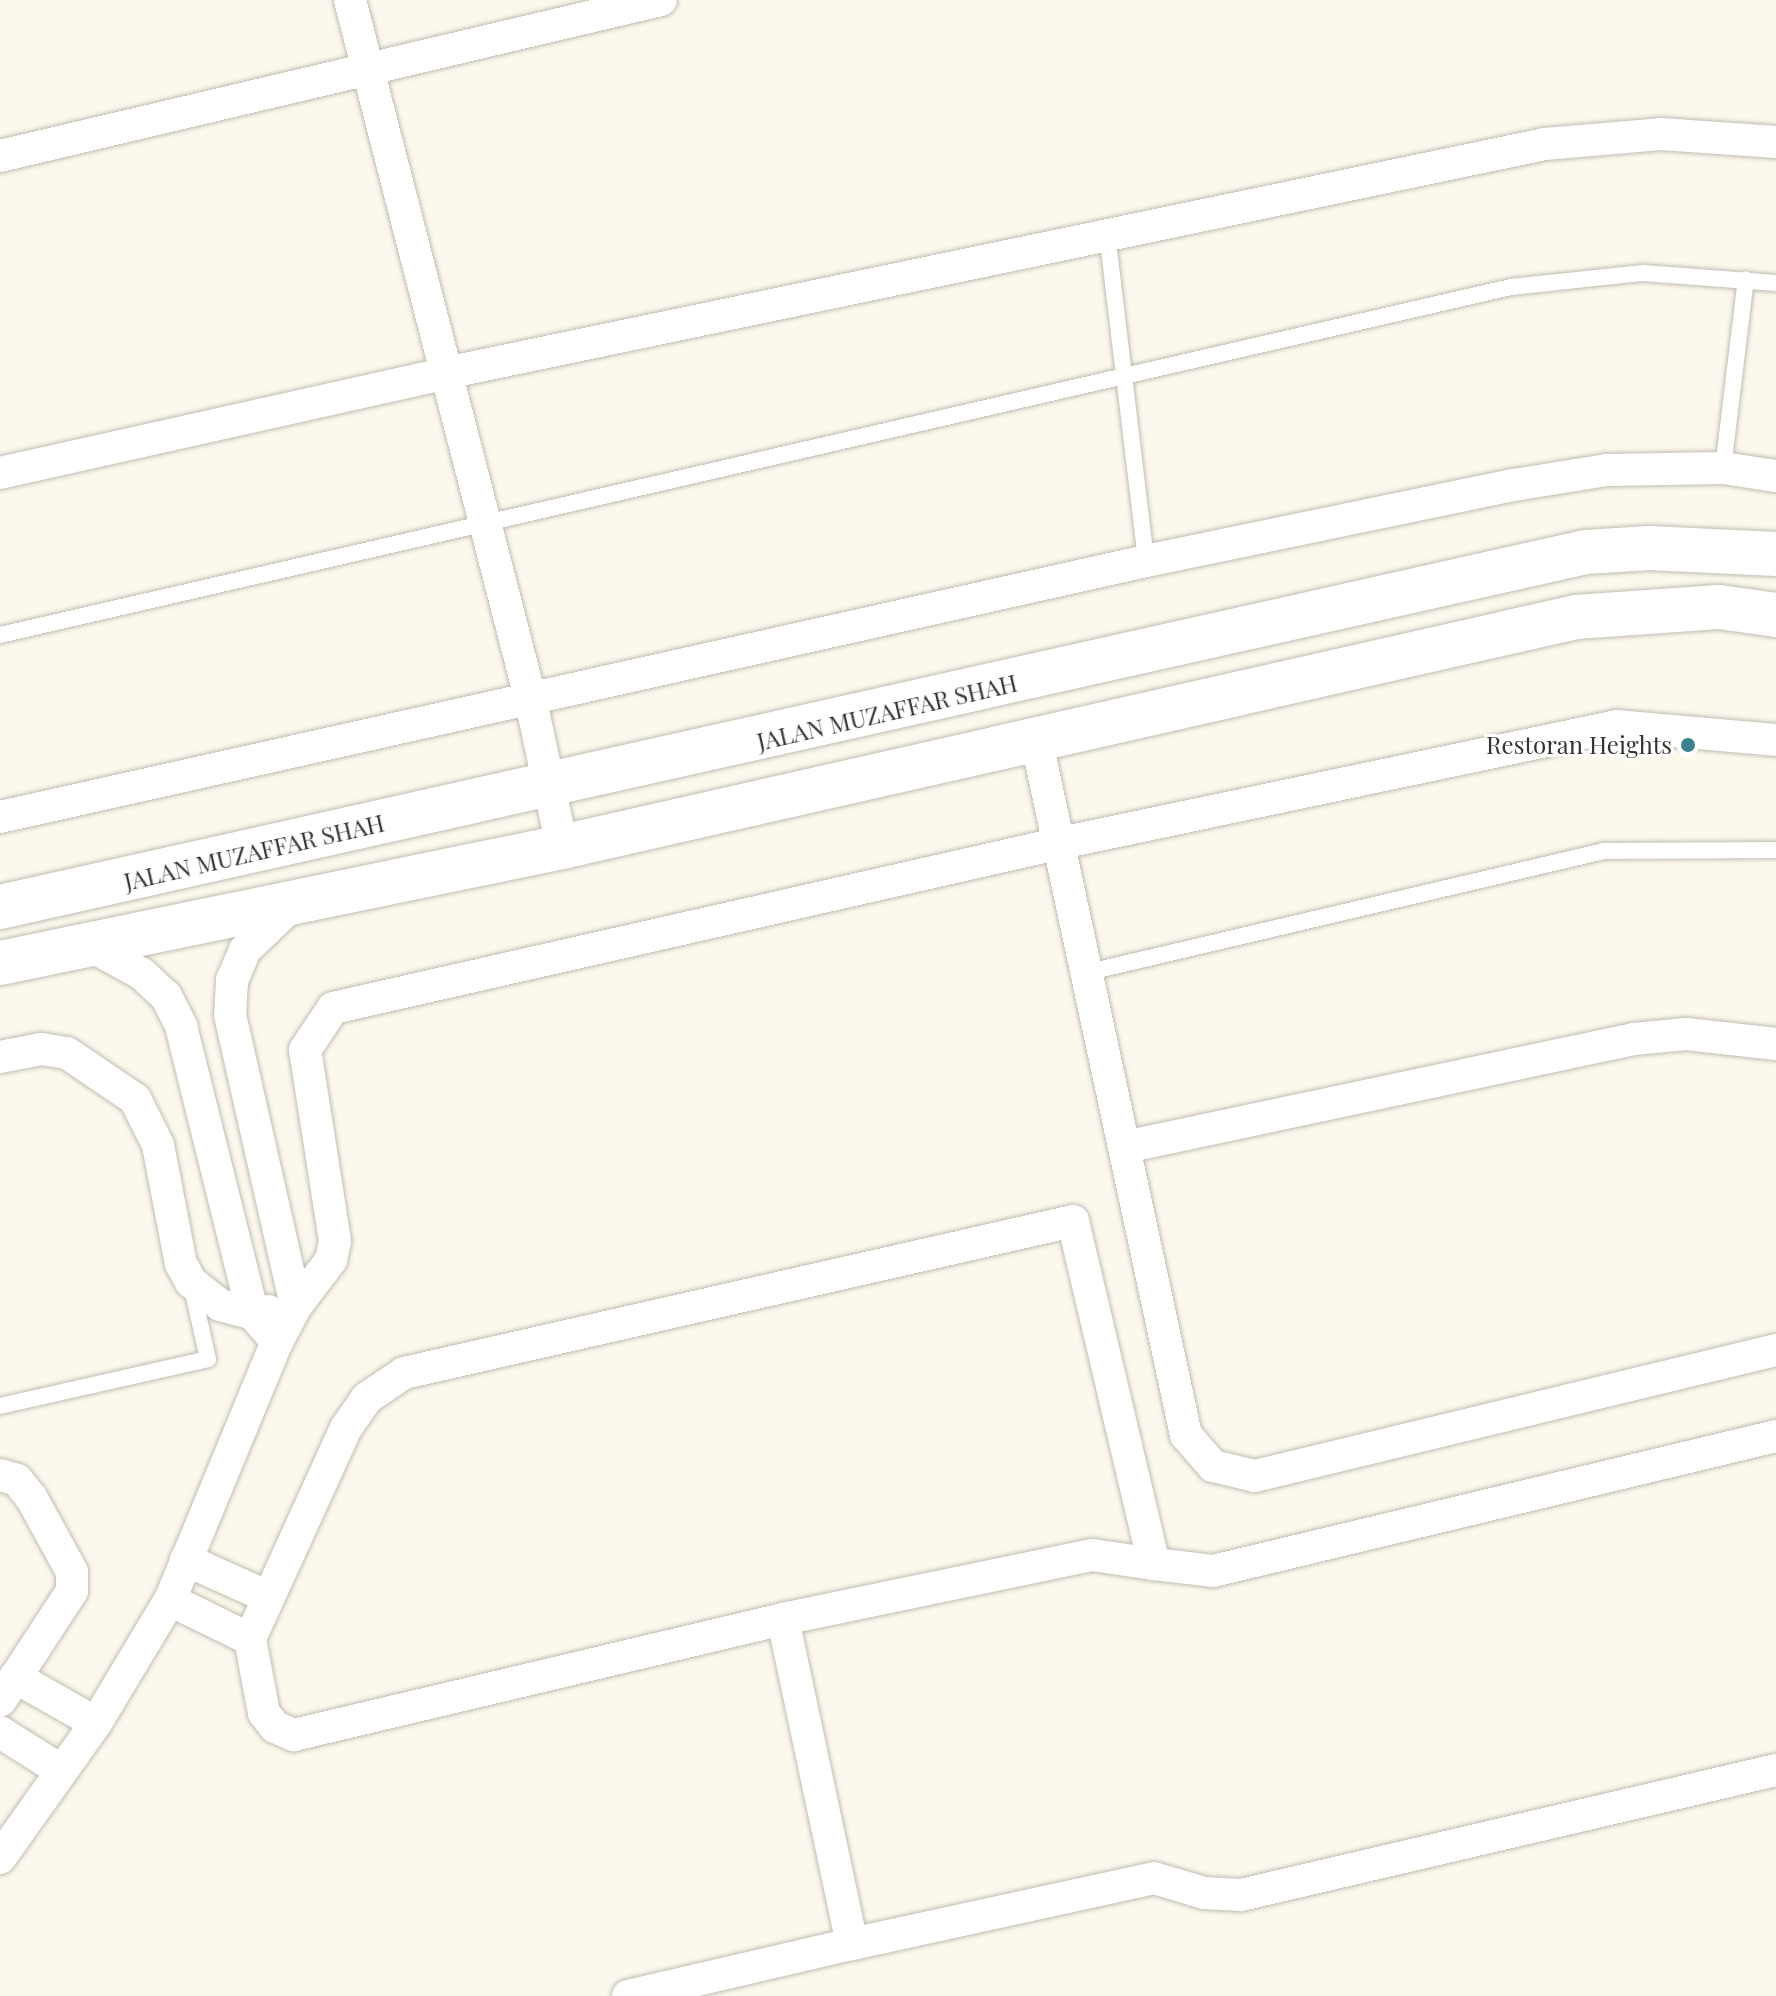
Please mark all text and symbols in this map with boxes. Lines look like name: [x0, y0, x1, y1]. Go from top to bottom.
street label: JALAN MUZAFFAR SHAH: [754, 668, 1020, 756]
place label: Restoran Heights: [1486, 731, 1672, 759]
marker: Restoran Heights: [1679, 736, 1697, 754]
street label: JALAN MUZAFFAR SHAH: [121, 808, 387, 896]

